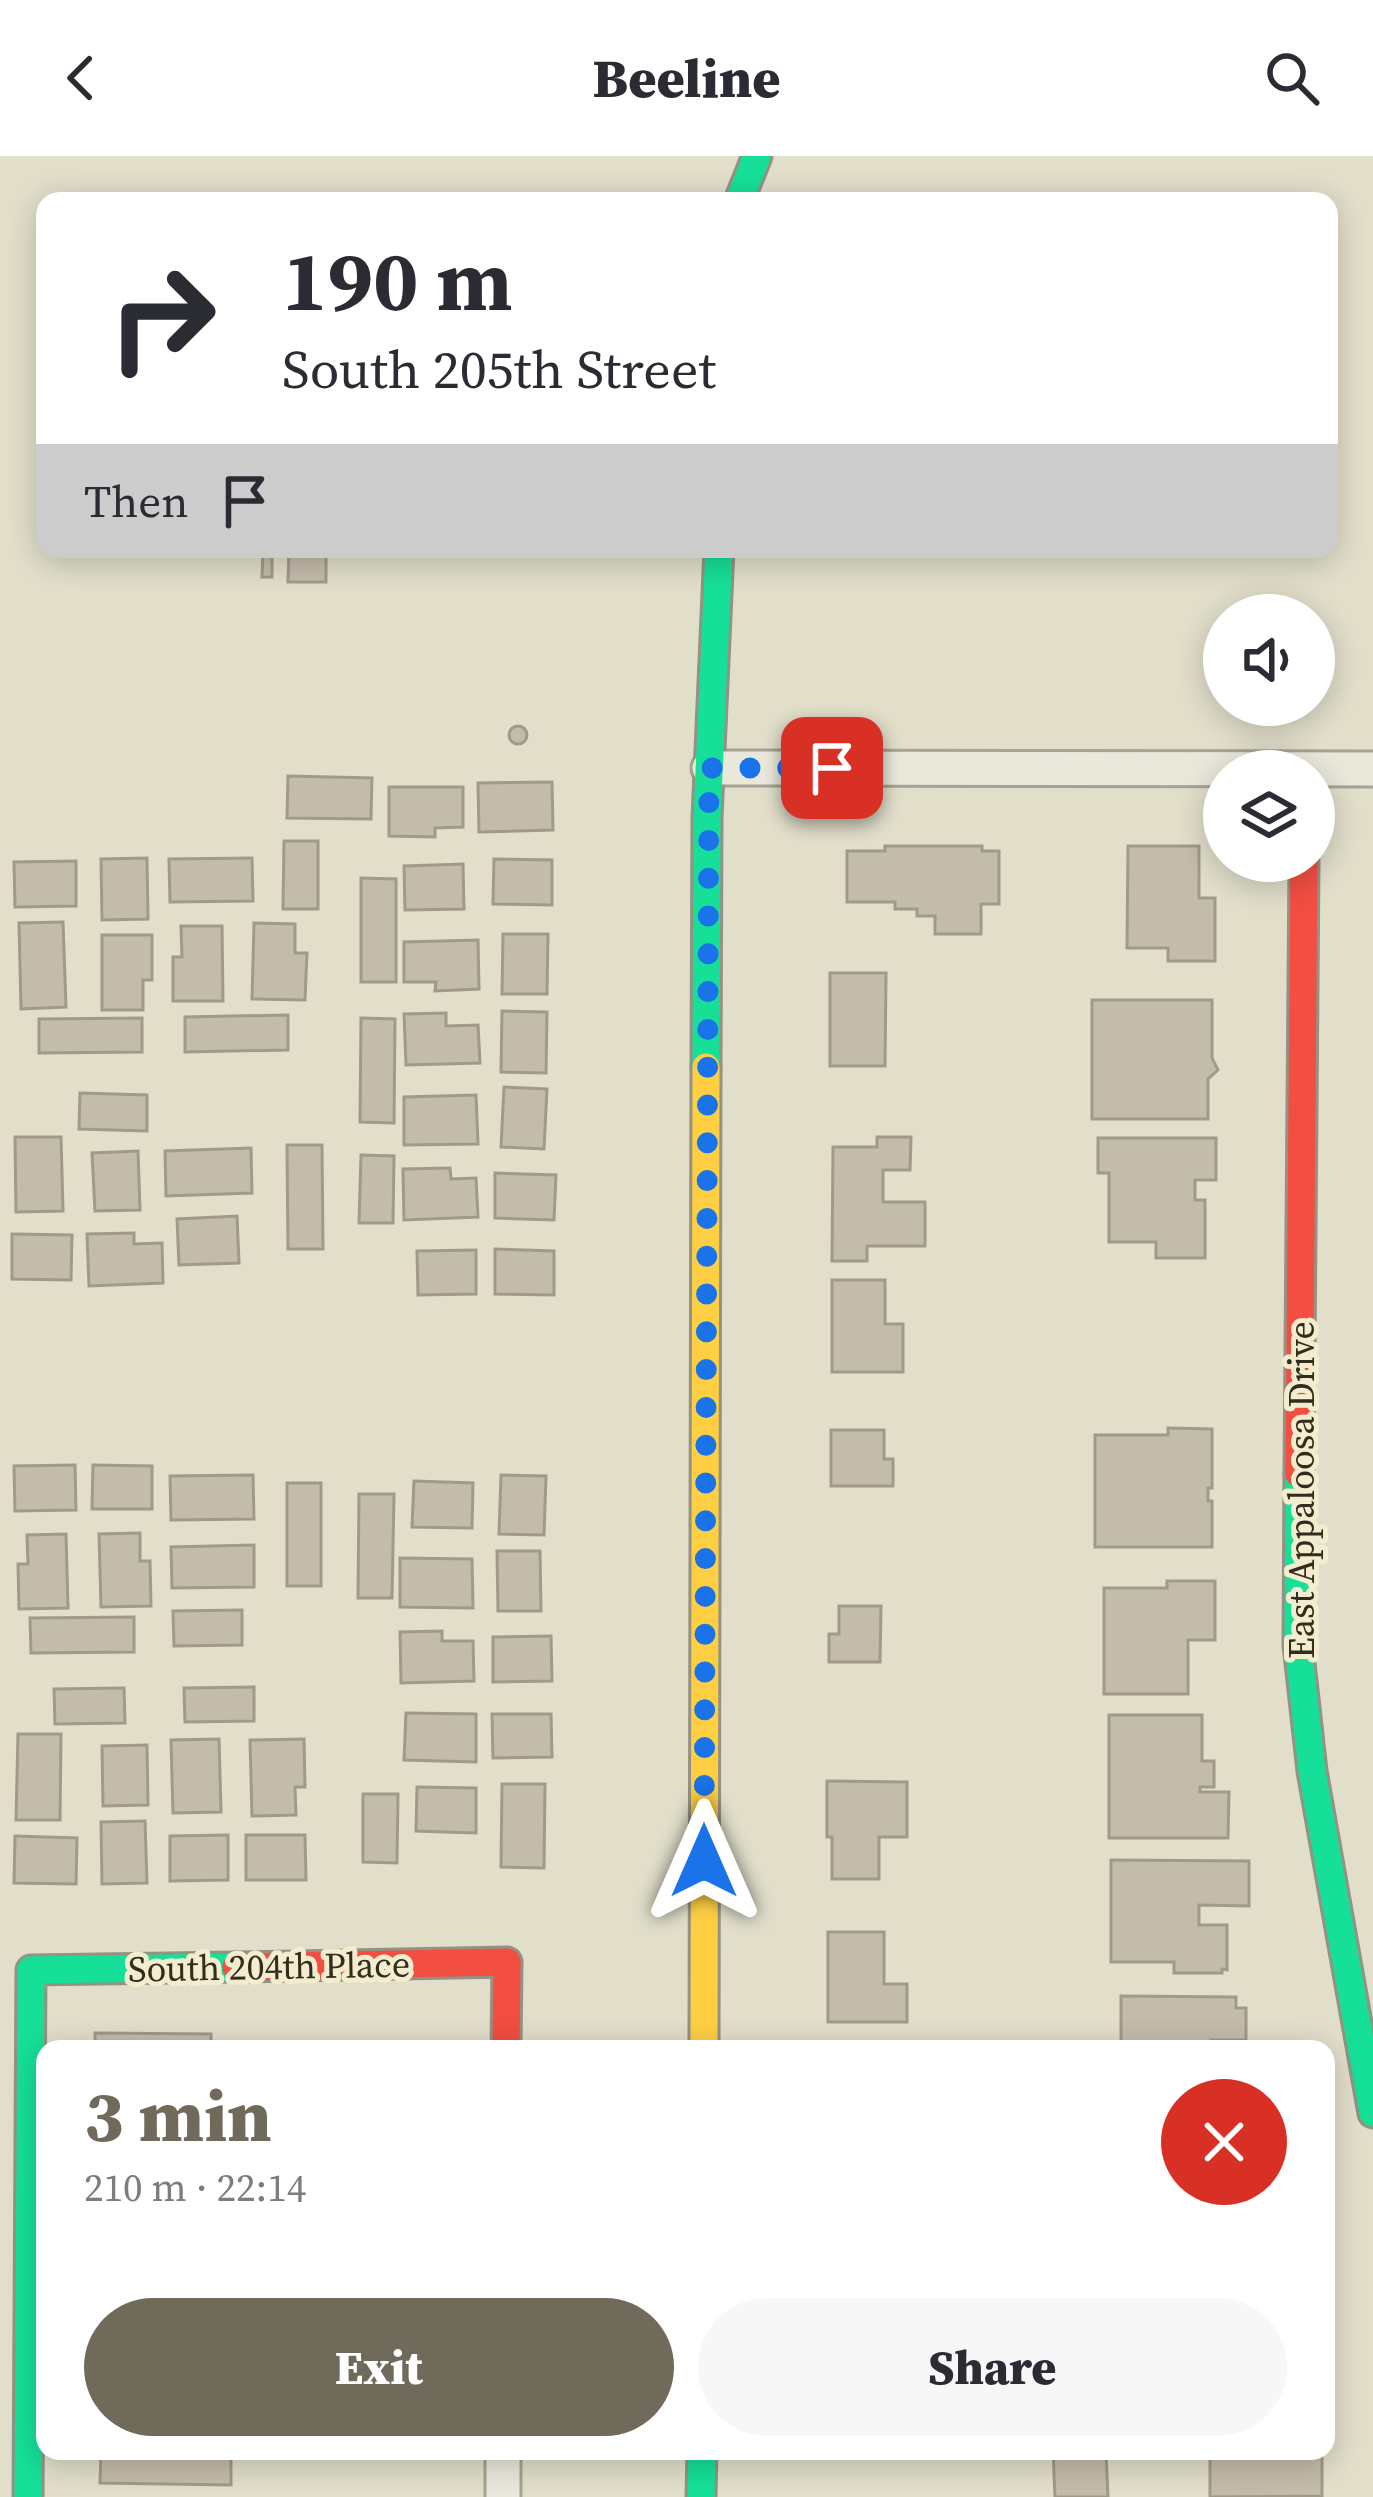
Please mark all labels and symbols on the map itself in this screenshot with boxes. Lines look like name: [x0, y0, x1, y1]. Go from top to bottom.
pin: [781, 717, 883, 819]
street label: East Appaloosa Drive: [1277, 1321, 1326, 1659]
position arrow: [641, 1798, 767, 1924]
street label: South 204th Place: [128, 1940, 410, 1993]

